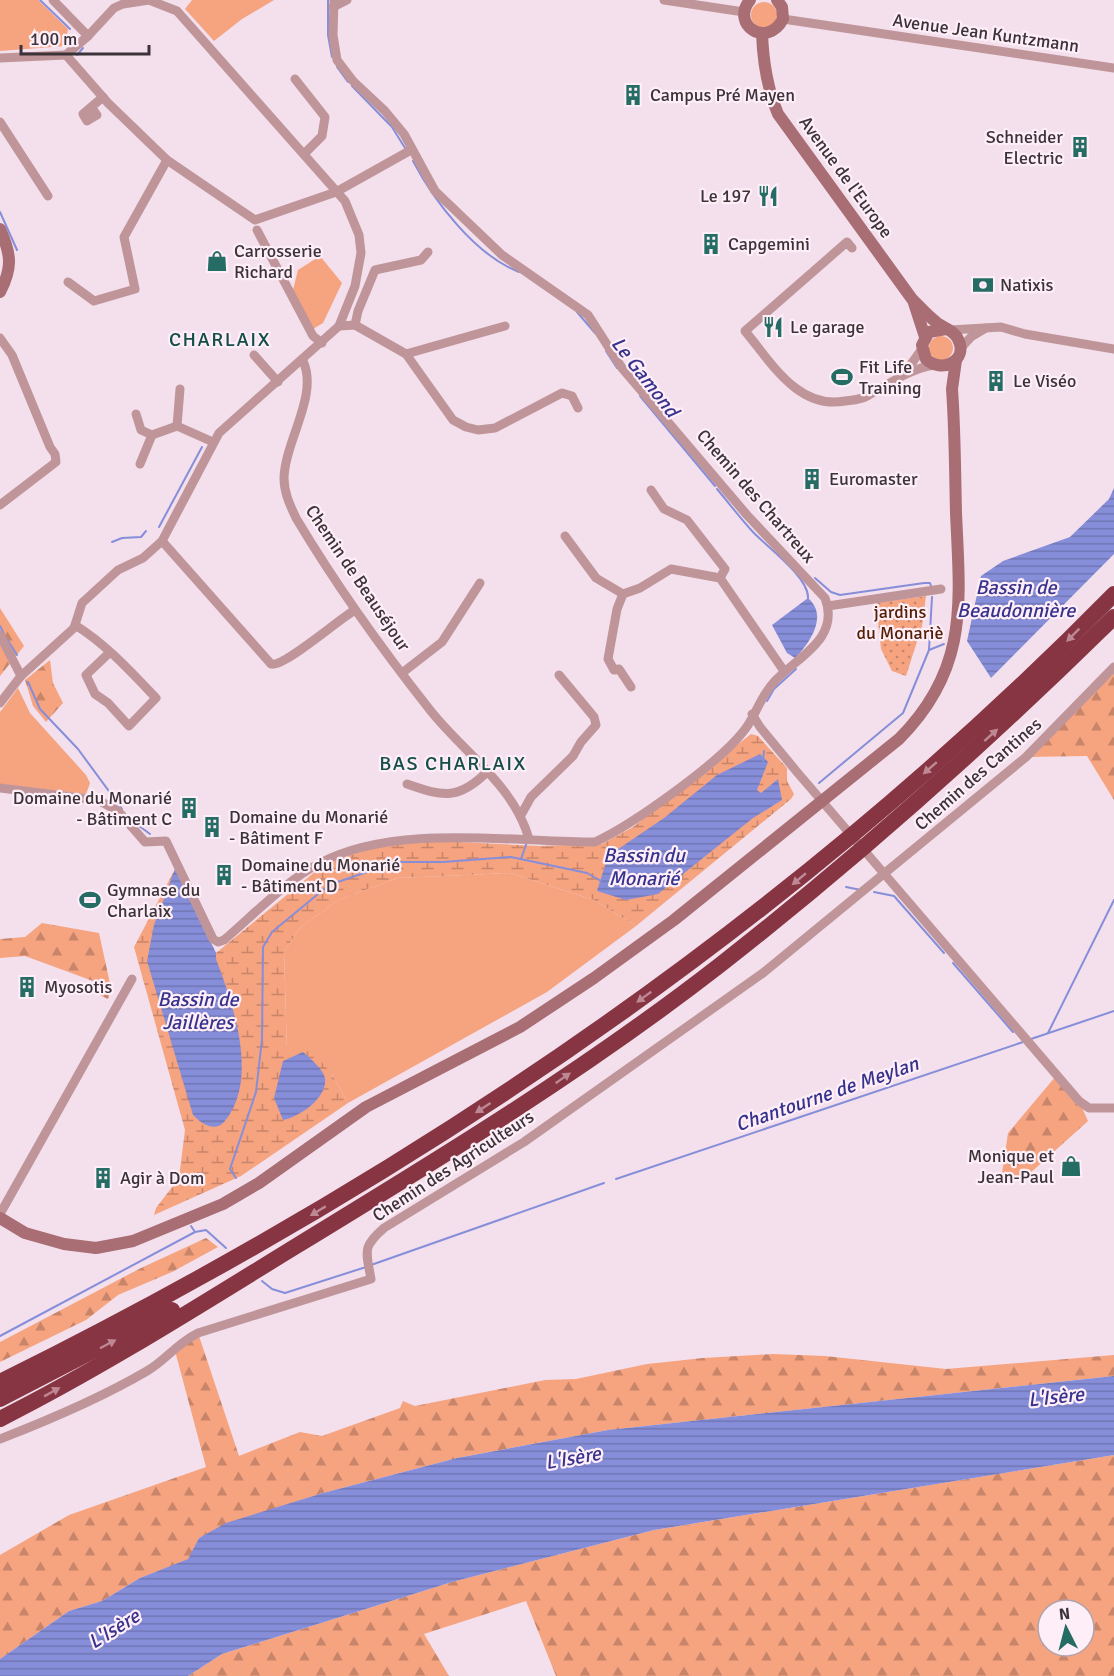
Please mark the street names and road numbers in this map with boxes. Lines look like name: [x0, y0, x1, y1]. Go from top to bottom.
street label: Avenue Jean Kuntzmann: [891, 9, 1081, 57]
street label: Avenue de l'Europe: [794, 112, 898, 242]
street label: Chemin des Chartreux: [692, 425, 820, 568]
street label: Chemin de Beauséjour: [301, 501, 415, 656]
street label: Chemin des Cantines: [910, 713, 1046, 835]
street label: Chemin des Agriculteurs: [368, 1105, 538, 1226]

